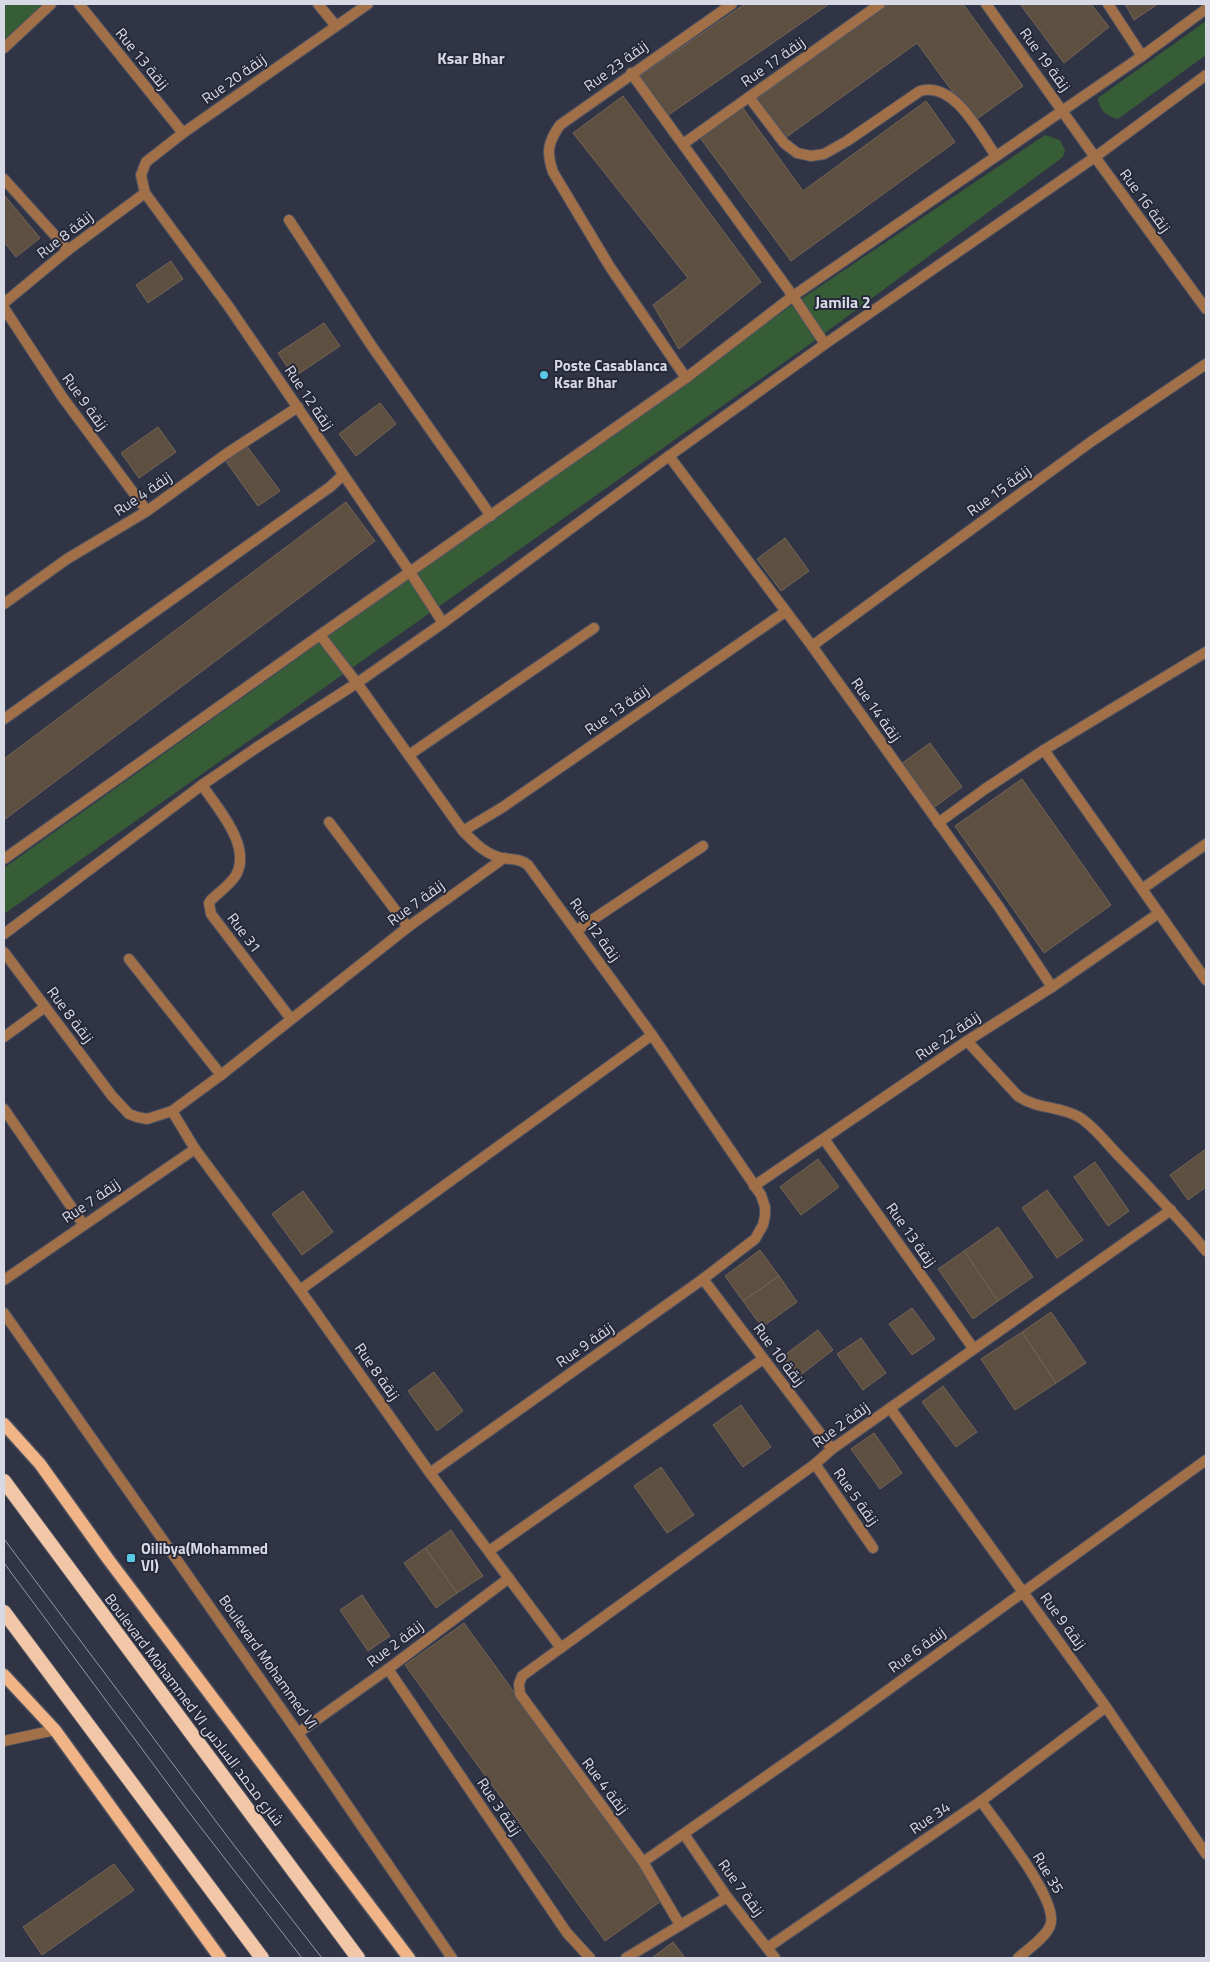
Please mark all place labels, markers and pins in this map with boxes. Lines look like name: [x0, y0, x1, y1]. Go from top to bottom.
place label: Poste Casablanca Ksar Bhar: [554, 354, 668, 394]
marker: Poste Casablanca Ksar Bhar: [538, 369, 550, 381]
place label: Oilibya(Mohammed VI): [141, 1537, 268, 1577]
marker: Oilibya(Mohammed VI): [125, 1552, 137, 1564]

